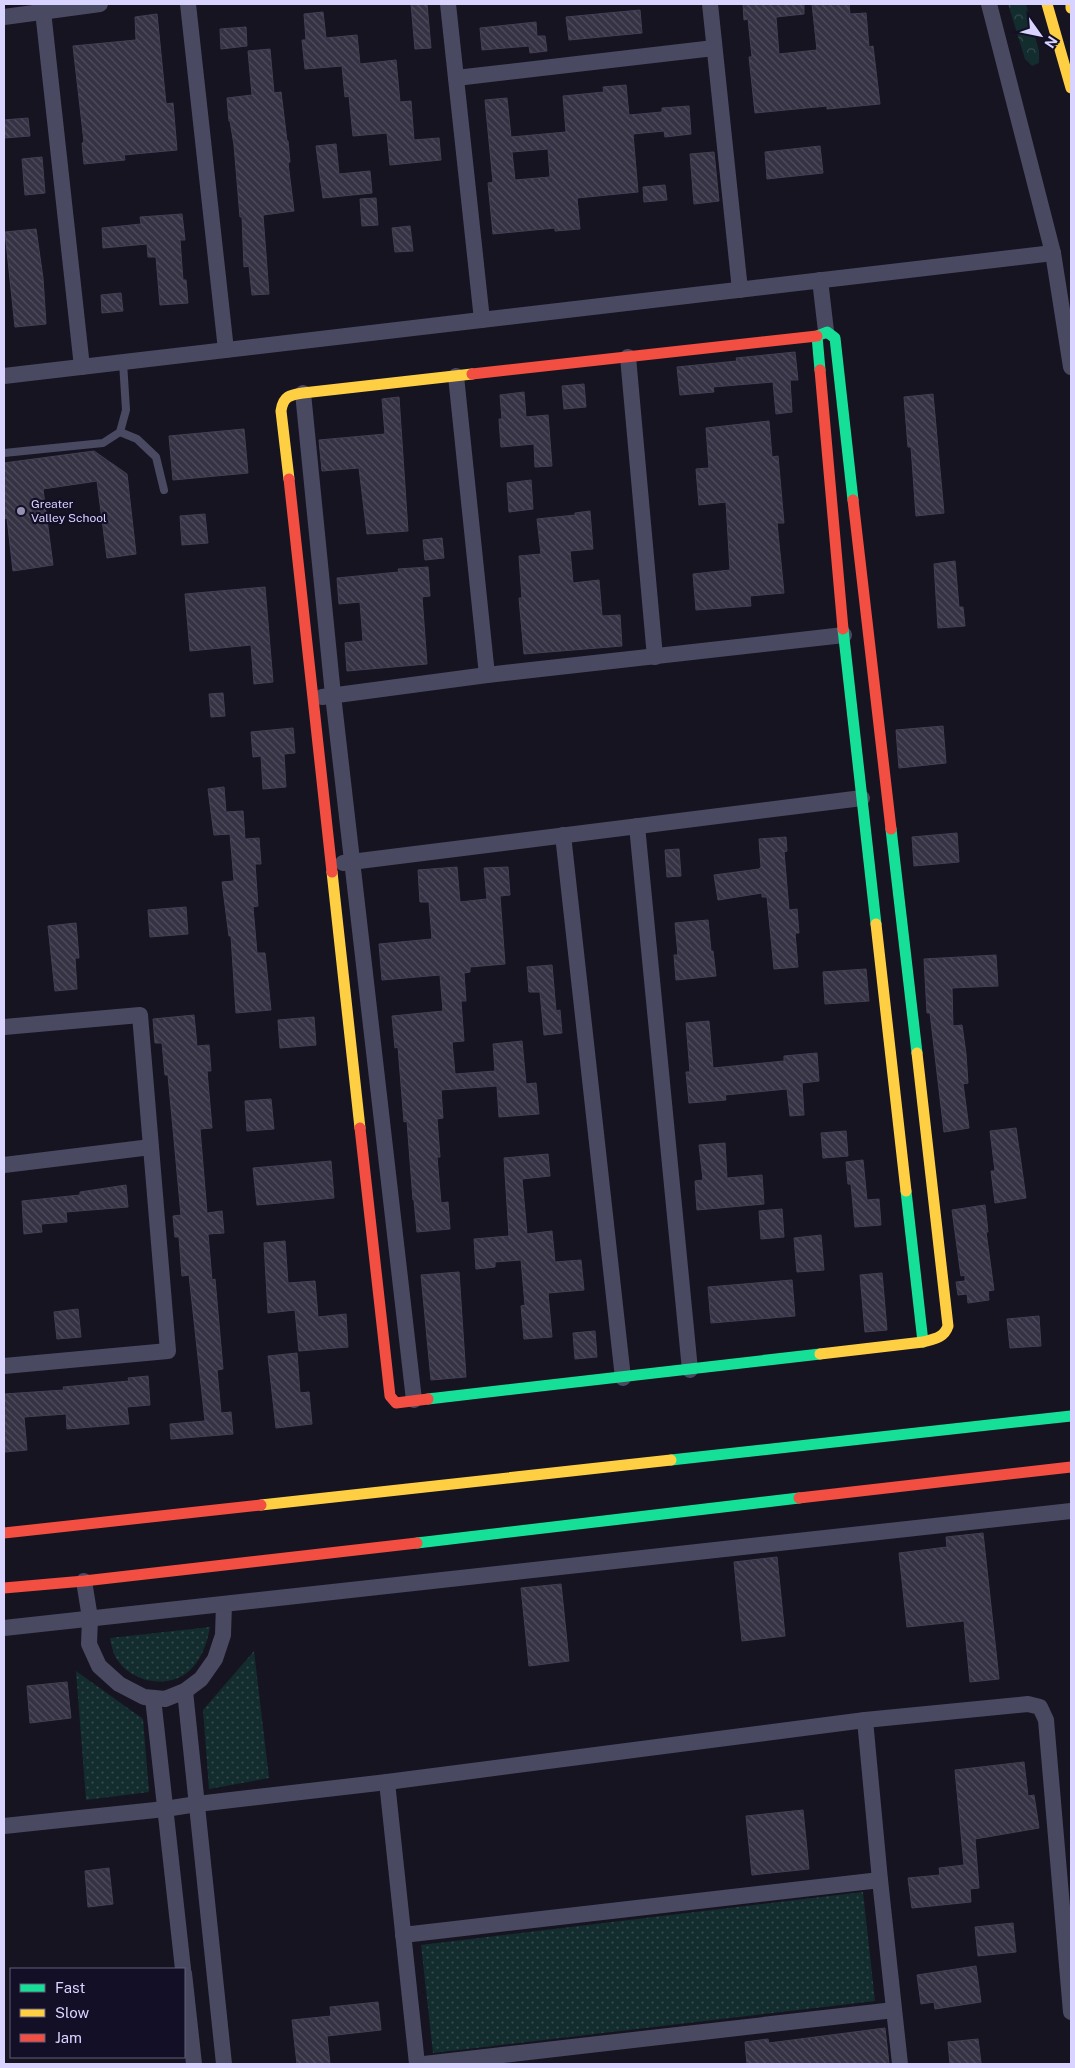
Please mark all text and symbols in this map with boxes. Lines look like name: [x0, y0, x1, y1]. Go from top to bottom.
north arrow: [1015, 10, 1065, 60]
text: N: [1041, 33, 1061, 51]
place label: Greater Valley School: [31, 497, 107, 525]
marker: Greater Valley School: [15, 505, 27, 517]
legend: [10, 1968, 185, 2058]
text: Fast: [55, 1979, 85, 1996]
text: Slow: [55, 2004, 90, 2021]
text: Jam: [55, 2029, 82, 2046]

